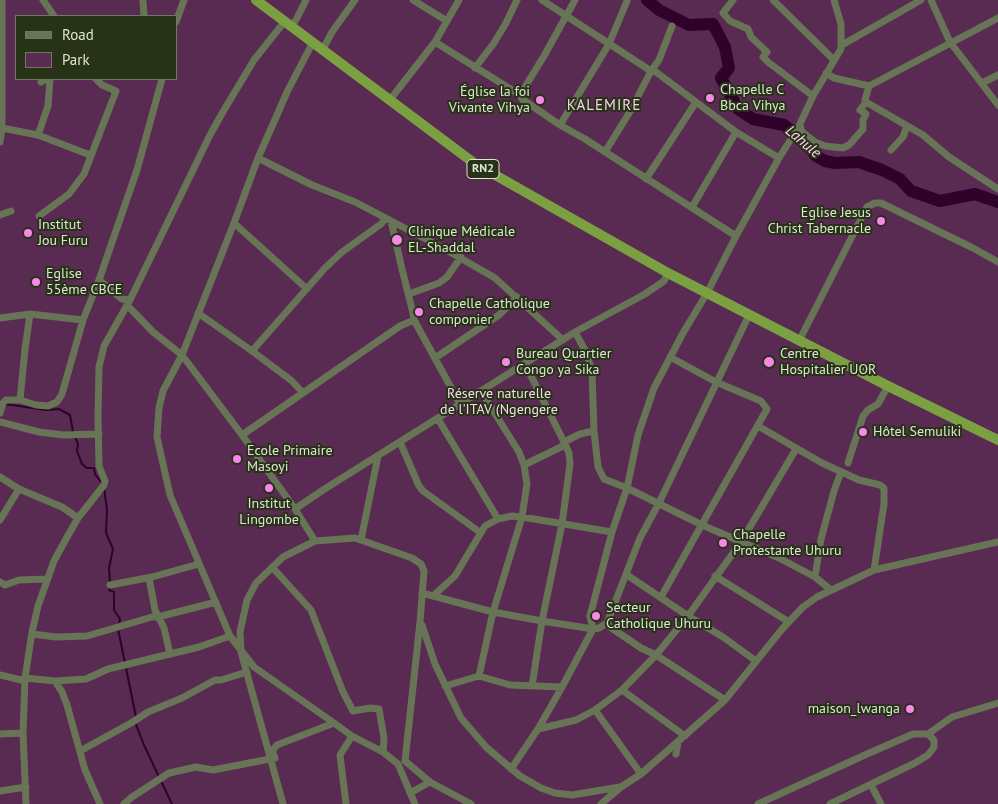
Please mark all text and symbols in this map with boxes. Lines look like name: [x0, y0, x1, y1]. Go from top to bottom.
legend: [15, 15, 178, 80]
text: Road: [62, 25, 94, 44]
text: Park: [62, 50, 90, 69]
place label: Chapelle C Bbca Vihya: [720, 82, 786, 114]
place label: Église la foi Vivante Vihya: [449, 84, 530, 116]
marker: Chapelle C Bbca Vihya: [704, 92, 716, 104]
marker: Église la foi Vivante Vihya: [534, 94, 546, 106]
district label: KALEMIRE: [566, 97, 642, 115]
water label: Lahule: [782, 122, 824, 162]
road number: RN2: [467, 160, 499, 178]
place label: Eglise Jesus Christ Tabernacle: [768, 205, 871, 238]
marker: Eglise Jesus Christ Tabernacle: [875, 215, 887, 227]
place label: Institut Jou Furu: [38, 217, 88, 250]
place label: Clinique Médicale EL-Shaddal: [408, 224, 515, 256]
marker: Institut Jou Furu: [22, 227, 34, 239]
marker: Clinique Médicale EL-Shaddal: [390, 233, 404, 247]
place label: Eglise 55ème CBCE: [46, 266, 122, 298]
marker: Eglise 55ème CBCE: [30, 276, 42, 288]
place label: Chapelle Catholique componier: [429, 296, 550, 328]
marker: Chapelle Catholique componier: [413, 306, 425, 318]
place label: Bureau Quartier Congo ya Sika: [516, 346, 611, 378]
place label: Centre Hospitalier UOR: [780, 346, 876, 378]
marker: Centre Hospitalier UOR: [762, 355, 776, 369]
marker: Bureau Quartier Congo ya Sika: [500, 356, 512, 368]
park label: Réserve naturelle de l'ITAV (Ngengere: [440, 386, 558, 418]
place label: Hôtel Semuliki: [873, 424, 961, 440]
marker: Hôtel Semuliki: [857, 426, 869, 438]
place label: Ecole Primaire Masoyi: [247, 443, 333, 476]
marker: Ecole Primaire Masoyi: [231, 453, 243, 465]
marker: Institut Lingombe: [263, 482, 275, 494]
place label: Institut Lingombe: [239, 496, 299, 528]
place label: Chapelle Protestante Uhuru: [733, 527, 842, 560]
marker: Chapelle Protestante Uhuru: [717, 537, 729, 549]
place label: Secteur Catholique Uhuru: [606, 600, 711, 632]
marker: Secteur Catholique Uhuru: [590, 610, 602, 622]
place label: maison_lwanga: [808, 701, 900, 717]
marker: maison_lwanga: [904, 703, 916, 715]

